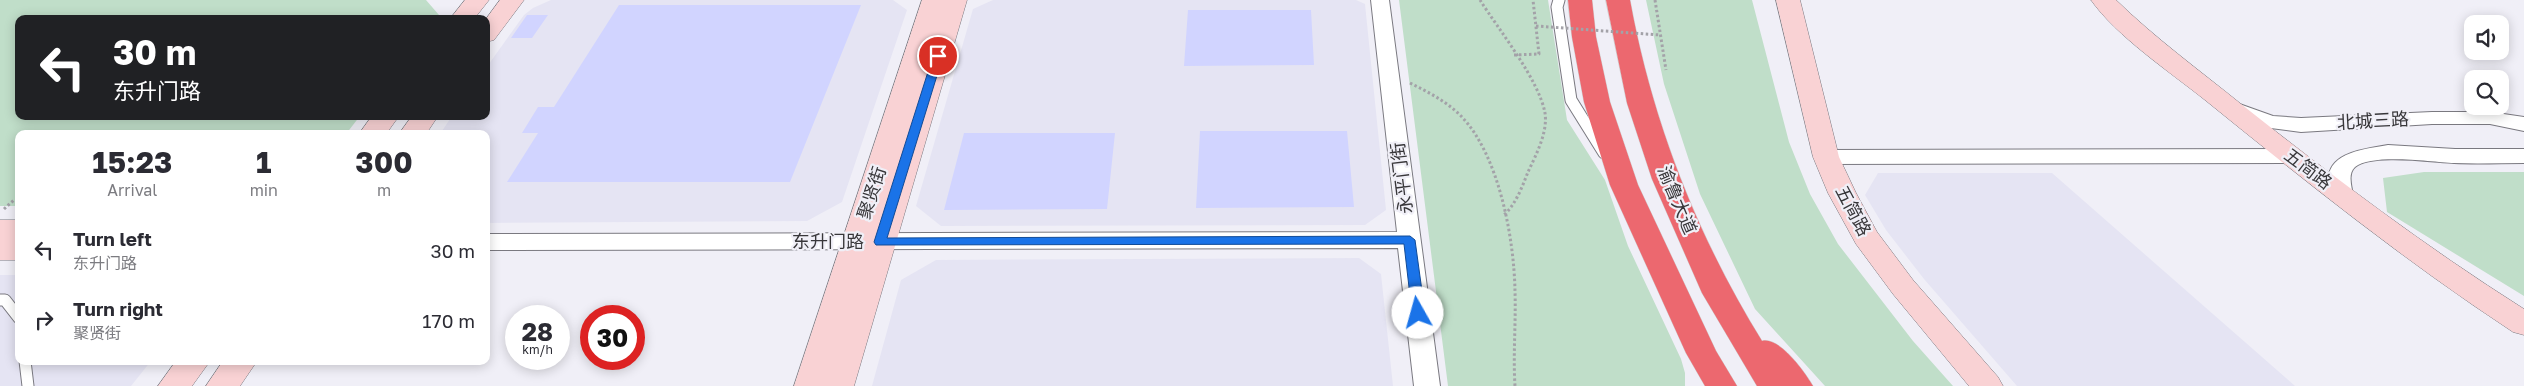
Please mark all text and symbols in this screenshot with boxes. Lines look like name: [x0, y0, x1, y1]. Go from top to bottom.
map controls: [2464, 15, 2509, 115]
button: sound: [2464, 15, 2509, 60]
text: 30 m: [113, 31, 196, 73]
icon: left: [30, 35, 95, 100]
pin: [917, 35, 959, 77]
icon: arrive: [924, 42, 952, 70]
button: search: [2464, 70, 2509, 115]
text: 东升门路: [113, 77, 201, 104]
street label: 北城三路: [2336, 107, 2409, 133]
street label: 永平门街: [1386, 141, 1416, 215]
street label: 五简路: [2280, 143, 2337, 193]
text: 15:23: [92, 144, 172, 180]
text: 1: [256, 144, 272, 180]
text: 300: [355, 144, 413, 180]
street label: 渝鲁大道: [1654, 162, 1702, 237]
street label: 聚贤街: [852, 164, 890, 222]
text: Arrival: [107, 180, 157, 200]
text: min: [250, 180, 278, 200]
text: m: [377, 180, 391, 200]
street label: 五简路: [1831, 182, 1876, 240]
text: Turn left: [73, 227, 152, 250]
street label: 东升门路: [792, 230, 864, 252]
icon: left: [30, 236, 58, 264]
text: 30 m: [431, 239, 475, 262]
text: 东升门路: [73, 253, 137, 273]
position arrow: [1391, 286, 1443, 338]
text: Turn right: [73, 297, 163, 320]
speed limit sign: 30: [580, 305, 645, 370]
icon: right: [30, 306, 58, 334]
text: 170 m: [422, 309, 475, 332]
text: 28: [522, 316, 553, 347]
text: 聚贤街: [73, 323, 121, 343]
text: km/h: [522, 342, 553, 357]

